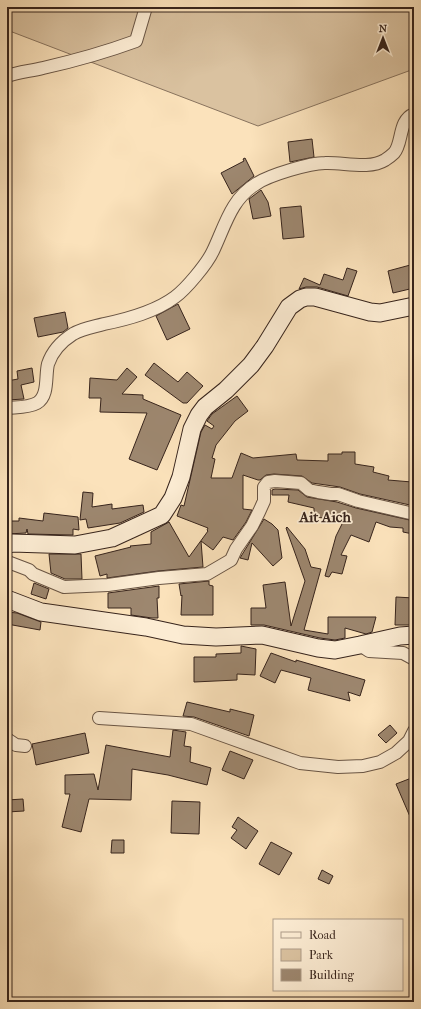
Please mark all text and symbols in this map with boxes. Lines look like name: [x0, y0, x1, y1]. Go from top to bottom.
north arrow: [363, 18, 403, 58]
text: N: [379, 22, 388, 35]
district label: Ait Aich: [298, 508, 351, 526]
legend: [273, 919, 403, 991]
text: Road: [309, 928, 336, 942]
text: Park: [309, 948, 334, 962]
text: Building: [309, 968, 354, 982]

